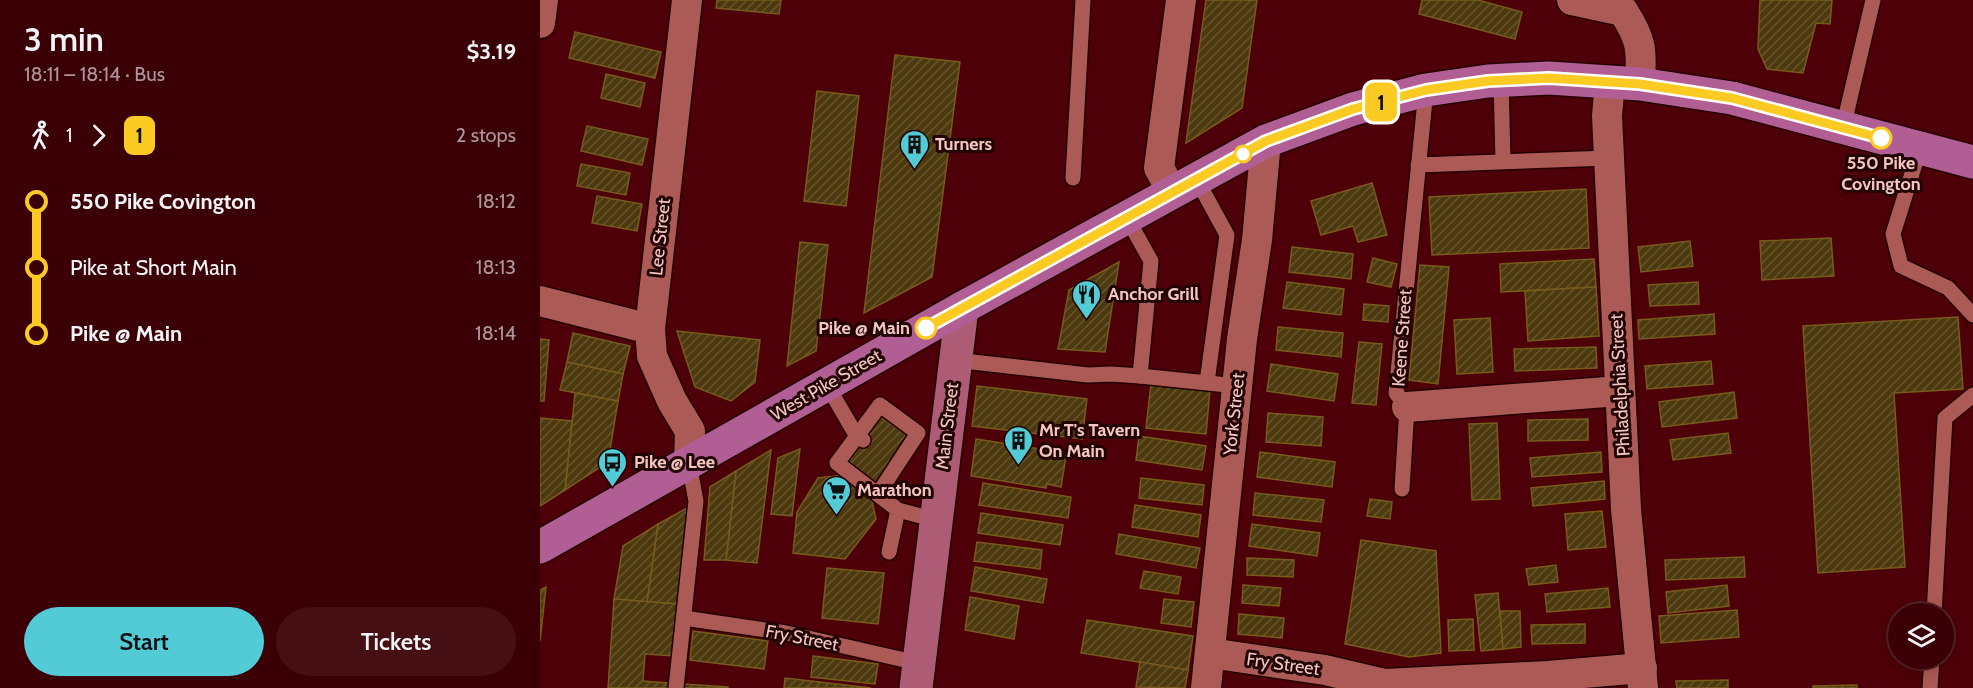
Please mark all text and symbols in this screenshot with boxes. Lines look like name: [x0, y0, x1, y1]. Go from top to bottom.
text: 3 min: [24, 19, 104, 59]
text: $3.19: [466, 38, 516, 65]
text: 18:11 – 18:14 · Bus: [24, 62, 165, 86]
line badge: 1: [1362, 82, 1400, 122]
text: 1: [1377, 90, 1385, 115]
icon: walk: [24, 119, 57, 152]
icon: forward: [82, 119, 115, 152]
text: 1: [66, 123, 73, 147]
text: 1: [136, 123, 143, 148]
text: 2 stops: [456, 123, 516, 147]
marker: 550 Pike Covington: [1870, 127, 1892, 149]
building icon: Turners: [898, 128, 930, 170]
place label: Turners: [935, 133, 993, 155]
unlabelled marker: [1234, 145, 1252, 163]
place label: 550 Pike Covington: [1841, 152, 1921, 195]
text: 550 Pike Covington: [70, 188, 256, 215]
text: 18:12: [476, 189, 516, 213]
street label: Lee Street: [645, 197, 675, 277]
text: Pike at Short Main: [70, 254, 237, 281]
text: 18:13: [476, 255, 516, 279]
restaurant icon: Anchor Grill: [1071, 278, 1103, 320]
place label: Anchor Grill: [1108, 283, 1199, 305]
street label: Keene Street: [1388, 289, 1416, 387]
street label: Philadelphia Street: [1605, 313, 1635, 457]
place label: Pike @ Main: [818, 317, 910, 339]
marker: Pike @ Main: [915, 317, 937, 339]
text: Pike @ Main: [70, 320, 182, 347]
text: 18:14: [475, 321, 516, 345]
street label: West Pike Street: [767, 344, 885, 426]
street label: York Street: [1219, 372, 1249, 457]
street label: Main Street: [931, 381, 963, 471]
place label: Mr T's Tavern On Main: [1039, 419, 1140, 462]
building icon: Mr T's Tavern On Main: [1002, 424, 1034, 466]
bus stop icon: Pike @ Lee: [597, 446, 629, 488]
place label: Pike @ Lee: [634, 451, 715, 473]
supermarket icon: Marathon: [820, 474, 852, 516]
place label: Marathon: [857, 479, 932, 501]
map controls: [1888, 603, 1954, 669]
button: layers: [1888, 603, 1954, 669]
button: Start: [24, 607, 264, 676]
button: Tickets: [276, 607, 516, 676]
street label: Fry Street: [764, 620, 840, 656]
street label: Fry Street: [1245, 648, 1321, 680]

